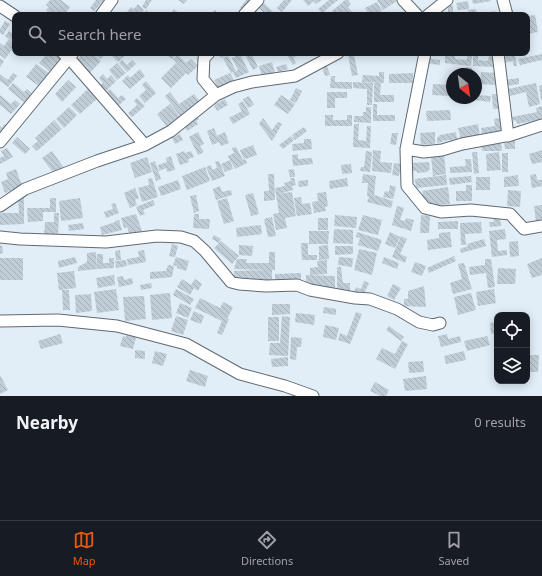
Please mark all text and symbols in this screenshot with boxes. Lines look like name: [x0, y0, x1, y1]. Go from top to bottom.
search box: [12, 12, 530, 56]
icon: search: [26, 23, 48, 45]
text: Search here: [58, 24, 141, 44]
north arrow: [446, 68, 482, 104]
map controls: [494, 312, 530, 384]
button: locate: [494, 312, 530, 348]
button: layers: [494, 348, 530, 384]
text: Nearby: [16, 411, 78, 434]
text: 0 results: [474, 413, 526, 431]
tab: Map: [73, 529, 96, 568]
tab: Directions: [241, 529, 293, 568]
tab: Saved: [439, 529, 469, 568]

